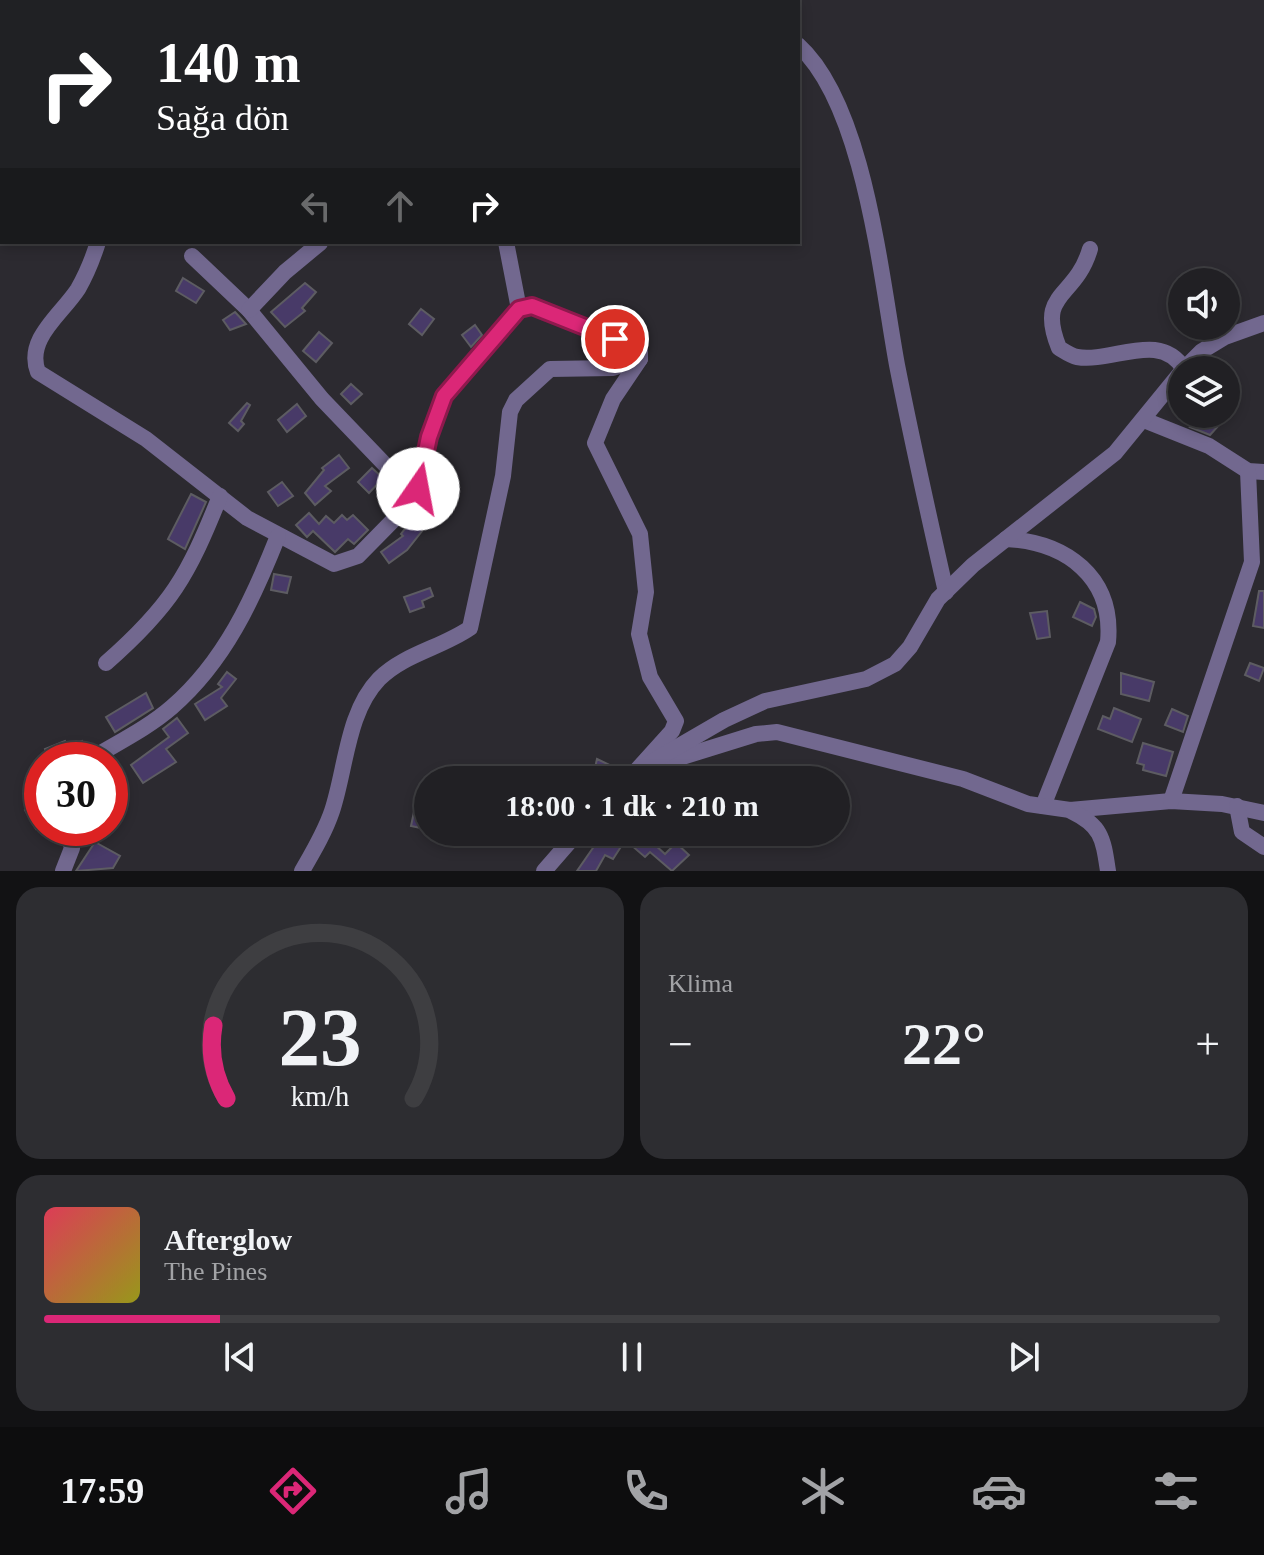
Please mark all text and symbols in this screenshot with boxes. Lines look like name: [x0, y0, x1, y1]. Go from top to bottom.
icon: right: [24, 32, 128, 136]
text: 140 m: [156, 32, 301, 94]
text: Sağa dön: [156, 98, 289, 138]
icon: left: [294, 184, 338, 228]
icon: ahead: [378, 184, 422, 228]
icon: right: [462, 184, 506, 228]
map controls: [1168, 268, 1240, 428]
button: sound: [1168, 268, 1240, 340]
pin: [581, 305, 649, 373]
icon: arrive: [593, 317, 637, 361]
button: layers: [1168, 356, 1240, 428]
position arrow: [376, 447, 460, 531]
speed limit sign: 30: [24, 742, 128, 846]
text: 18:00 · 1 dk · 210 m: [505, 789, 759, 822]
text: Klima: [668, 969, 733, 998]
text: 23: [278, 991, 362, 1083]
text: 22°: [902, 1011, 986, 1077]
text: −: [668, 1020, 693, 1069]
text: +: [1195, 1020, 1220, 1069]
text: km/h: [291, 1081, 349, 1112]
text: Afterglow: [164, 1223, 292, 1256]
text: The Pines: [164, 1257, 267, 1286]
icon: previous: [218, 1335, 262, 1379]
icon: pause: [610, 1335, 654, 1379]
icon: next: [1002, 1335, 1046, 1379]
icon: directions: [265, 1463, 321, 1519]
icon: music: [441, 1463, 497, 1519]
icon: phone: [618, 1463, 674, 1519]
icon: climate: [795, 1463, 851, 1519]
icon: car: [971, 1463, 1027, 1519]
icon: filters: [1148, 1463, 1204, 1519]
text: 17:59: [60, 1471, 144, 1511]

